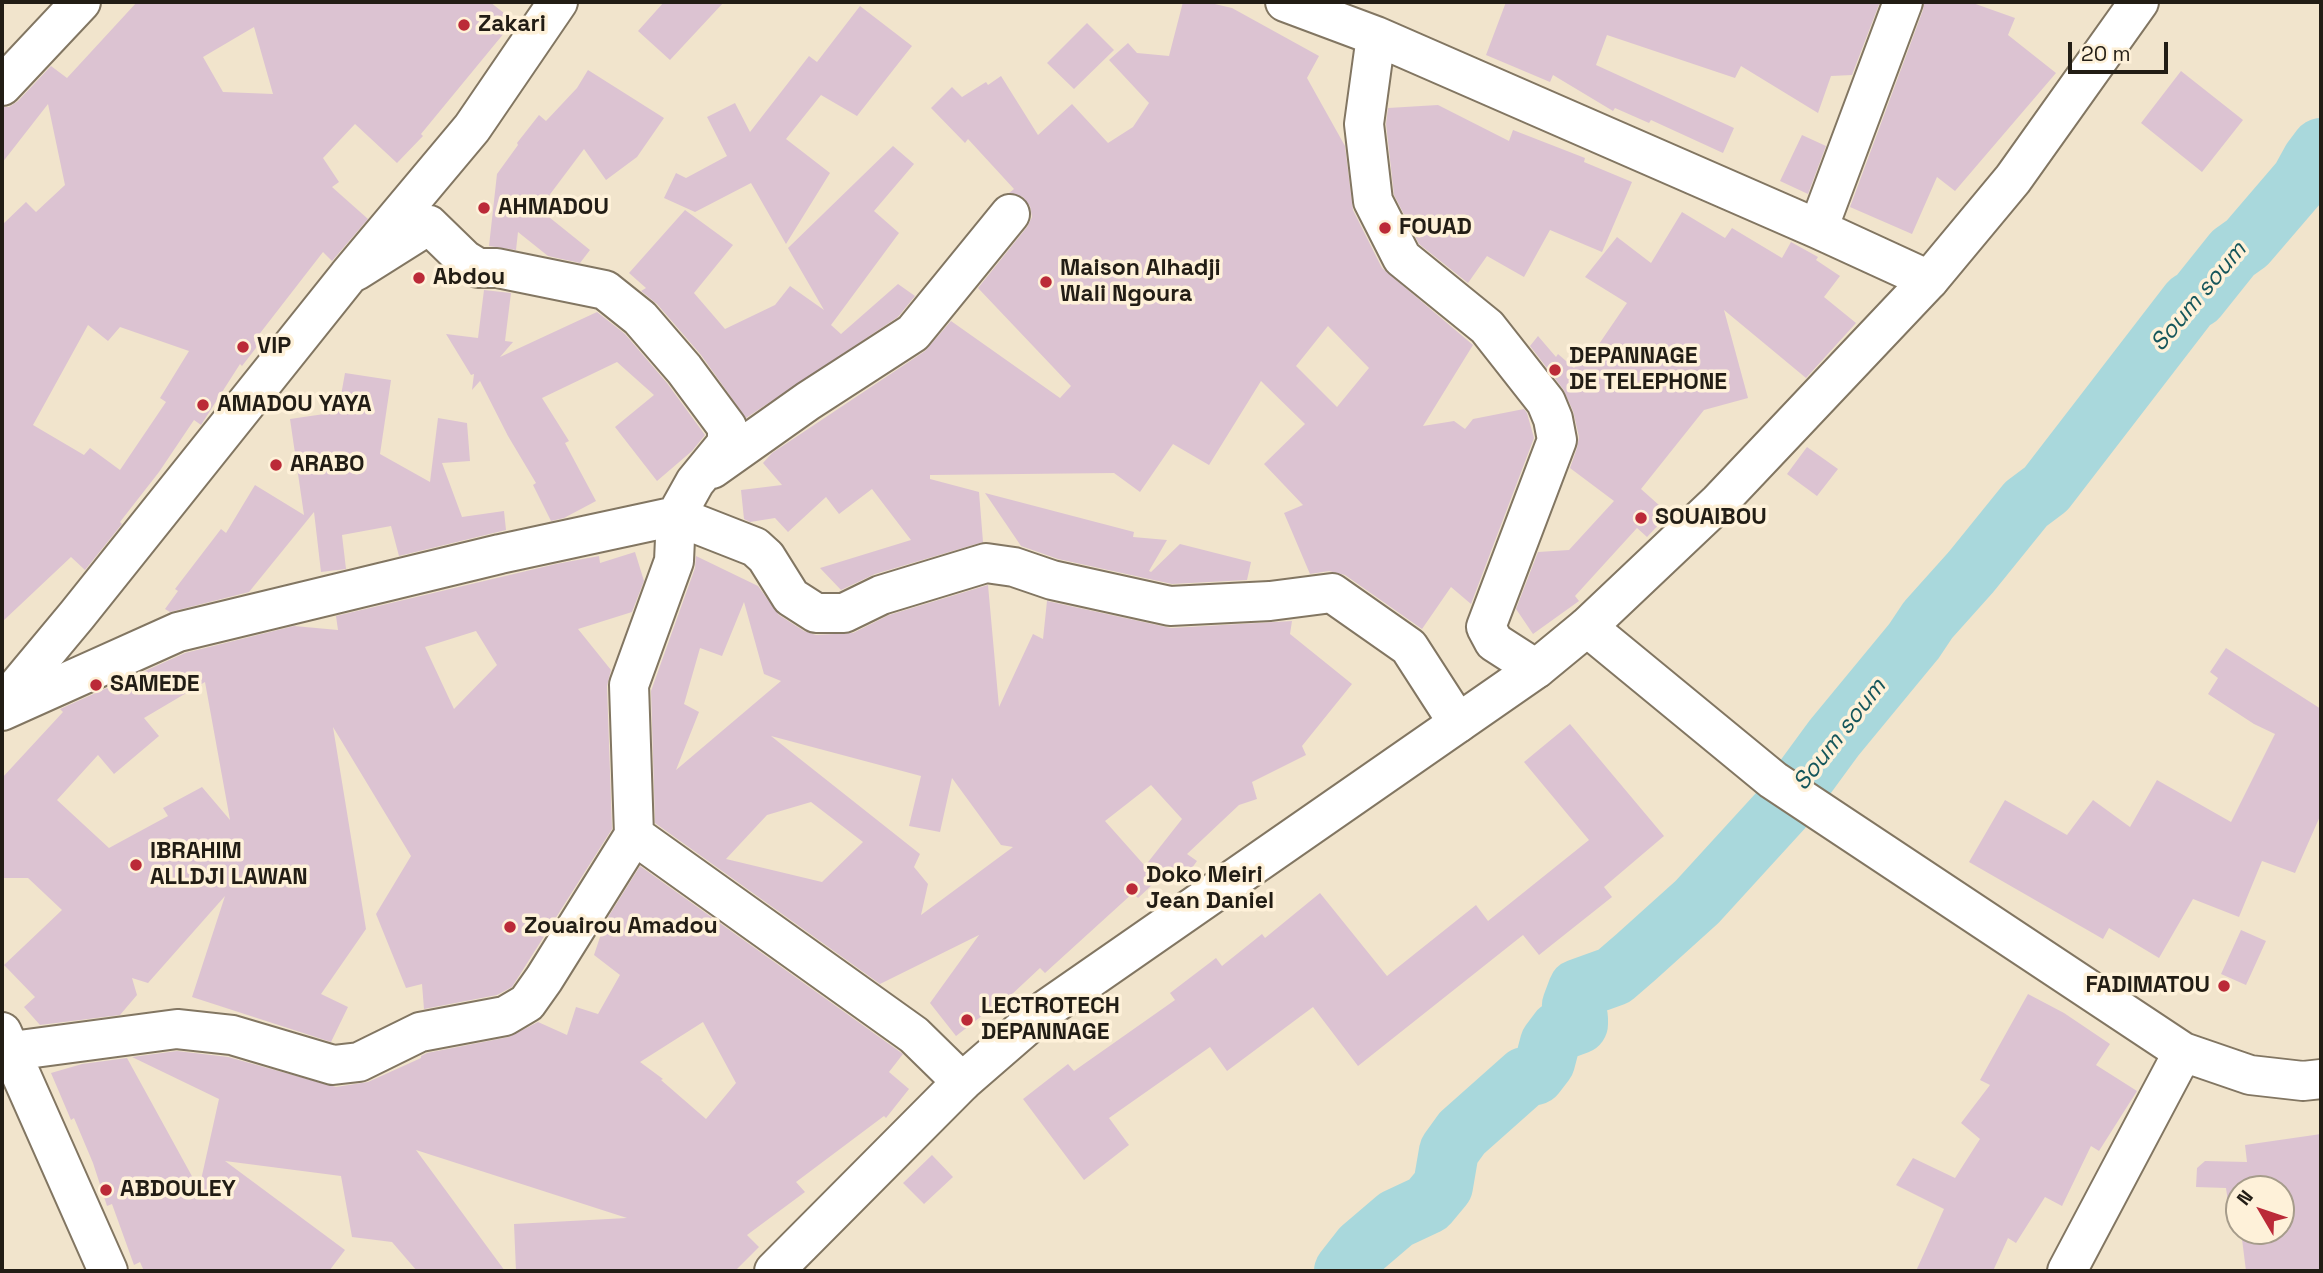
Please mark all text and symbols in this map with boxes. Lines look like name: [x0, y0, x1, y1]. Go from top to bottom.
place label: Zakari: [478, 11, 546, 39]
marker: Zakari: [456, 17, 472, 33]
scale bar: [2071, 28, 2171, 72]
text: 20 m: [2081, 40, 2131, 67]
place label: AHMADOU: [498, 194, 609, 222]
marker: AHMADOU: [476, 200, 492, 216]
place label: FOUAD: [1399, 214, 1472, 242]
marker: FOUAD: [1377, 220, 1393, 236]
water label: Soum soum: [2145, 236, 2253, 358]
place label: Maison Alhadji Wali Ngoura: [1060, 255, 1221, 309]
place label: Abdou: [433, 264, 505, 292]
marker: Abdou: [411, 270, 427, 286]
marker: Maison Alhadji Wali Ngoura: [1038, 274, 1054, 290]
place label: VIP: [257, 333, 291, 361]
marker: VIP: [235, 339, 251, 355]
place label: DEPANNAGE DE TELEPHONE: [1569, 343, 1727, 397]
marker: DEPANNAGE DE TELEPHONE: [1547, 362, 1563, 378]
place label: AMADOU YAYA: [217, 391, 372, 419]
marker: AMADOU YAYA: [195, 397, 211, 413]
place label: ARABO: [290, 451, 365, 479]
marker: ARABO: [268, 457, 284, 473]
place label: SOUAIBOU: [1655, 504, 1767, 532]
marker: SOUAIBOU: [1633, 510, 1649, 526]
place label: SAMEDE: [110, 671, 200, 699]
water label: Soum soum: [1787, 673, 1893, 797]
marker: SAMEDE: [88, 677, 104, 693]
place label: IBRAHIM ALLDJI LAWAN: [150, 838, 308, 892]
marker: IBRAHIM ALLDJI LAWAN: [128, 857, 144, 873]
place label: Doko Meiri Jean Daniel: [1146, 862, 1274, 916]
marker: Doko Meiri Jean Daniel: [1124, 881, 1140, 897]
place label: Zouairou Amadou: [524, 913, 718, 941]
marker: Zouairou Amadou: [502, 919, 518, 935]
place label: FADIMATOU: [2085, 972, 2210, 1000]
marker: FADIMATOU: [2216, 978, 2232, 994]
place label: LECTROTECH DEPANNAGE: [981, 993, 1120, 1047]
marker: LECTROTECH DEPANNAGE: [959, 1012, 975, 1028]
north arrow: [2225, 1175, 2295, 1245]
place label: ABDOULEY: [120, 1176, 236, 1204]
marker: ABDOULEY: [98, 1182, 114, 1198]
text: N: [2231, 1185, 2259, 1211]

